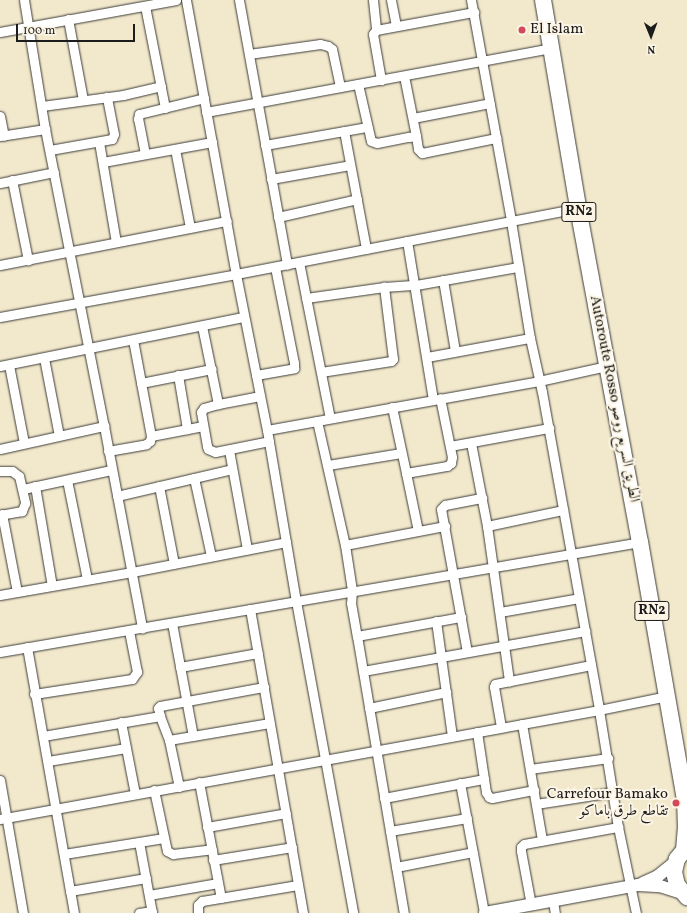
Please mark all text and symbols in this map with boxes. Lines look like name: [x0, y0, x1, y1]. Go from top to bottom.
scale bar: [18, 16, 137, 42]
north arrow: [631, 16, 671, 56]
place label: El Islam: [530, 21, 583, 39]
text: 100 m: [23, 23, 55, 39]
marker: El Islam: [517, 25, 527, 35]
text: N: [647, 41, 655, 56]
road number: RN2: [561, 200, 597, 224]
street label: Autoroute Rosso الطريق السريع روصو: [585, 294, 643, 504]
road number: RN2: [634, 599, 670, 623]
place label: Carrefour Bamako تقاطع طرق باماكو: [547, 785, 668, 820]
marker: Carrefour Bamako تقاطع طرق باماكو: [671, 798, 681, 808]

